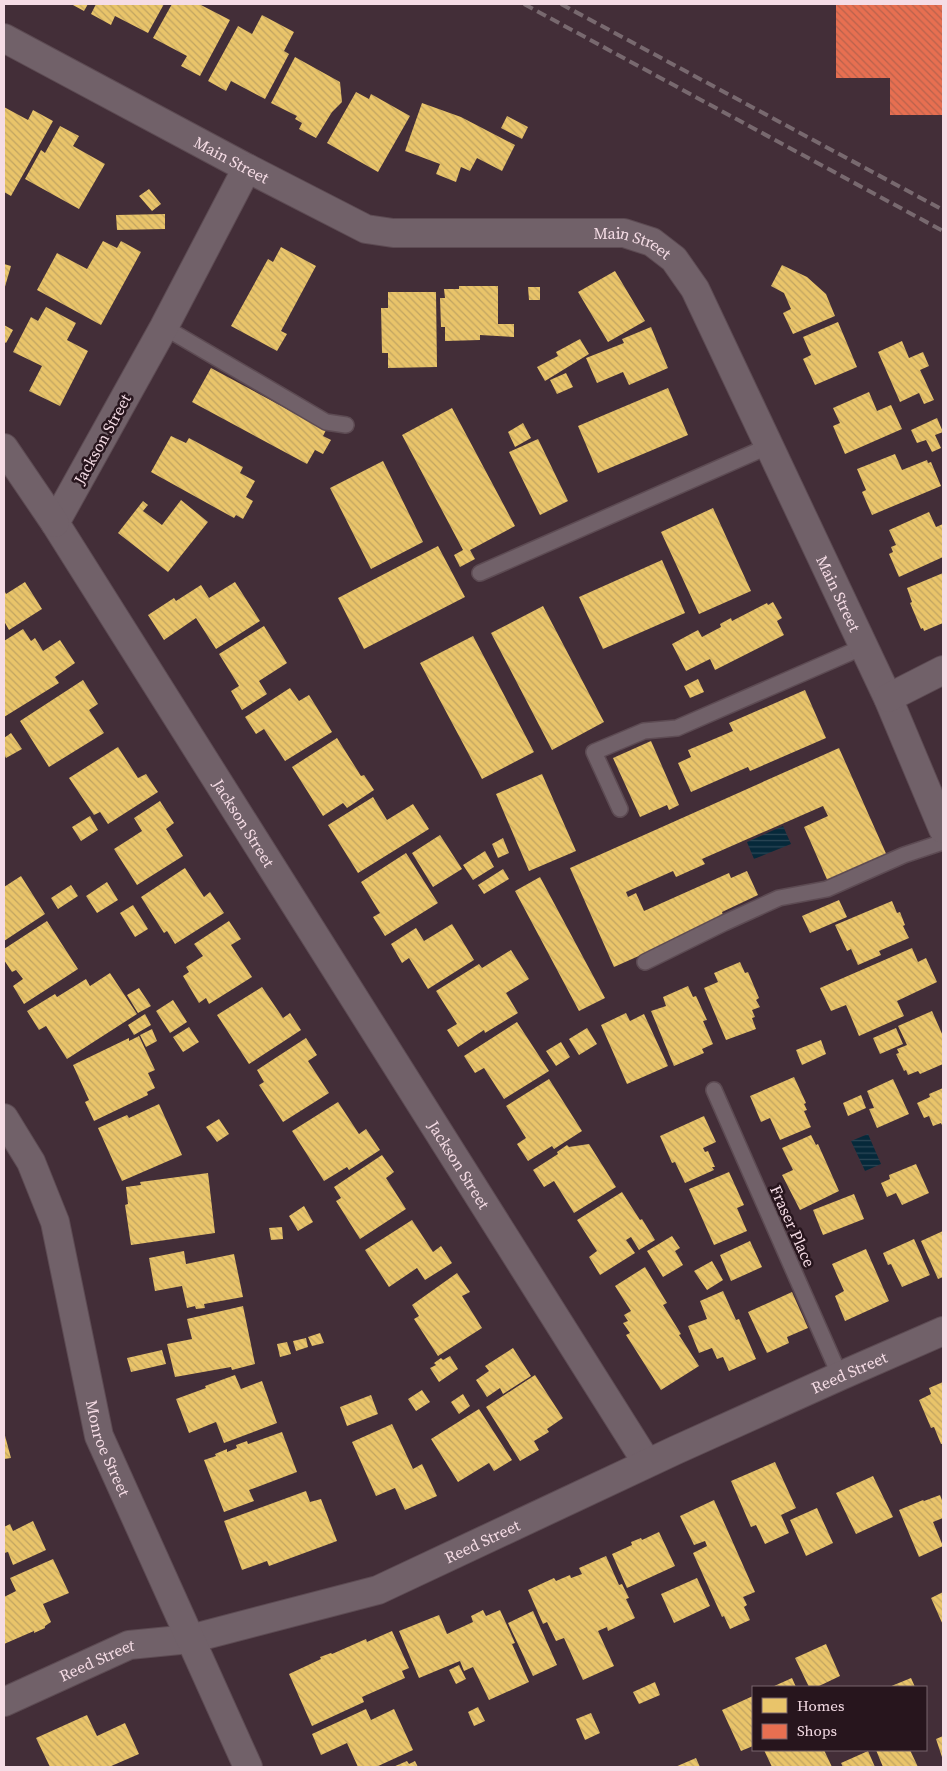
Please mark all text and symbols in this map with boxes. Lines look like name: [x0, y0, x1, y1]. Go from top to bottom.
street label: Main Street: [190, 131, 274, 189]
street label: Main Street: [593, 221, 677, 265]
street label: Jackson Street: [68, 389, 136, 489]
street label: Main Street: [811, 552, 866, 636]
street label: Jackson Street: [207, 774, 280, 872]
street label: Jackson Street: [423, 1115, 496, 1214]
street label: Fraser Place: [765, 1182, 821, 1270]
street label: Reed Street: [808, 1345, 891, 1399]
street label: Monroe Street: [81, 1398, 136, 1500]
street label: Reed Street: [441, 1514, 524, 1568]
street label: Reed Street: [55, 1633, 136, 1686]
legend: [752, 1686, 927, 1751]
text: Homes: [797, 1695, 844, 1716]
text: Shops: [797, 1720, 837, 1741]

